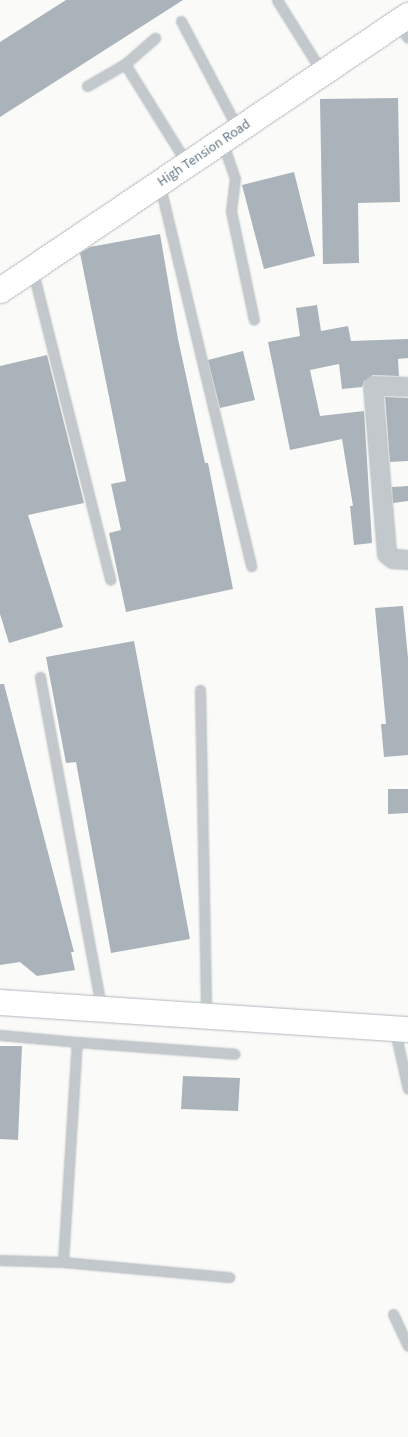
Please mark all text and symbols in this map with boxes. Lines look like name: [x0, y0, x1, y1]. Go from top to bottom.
street label: High Tension Road: [154, 116, 254, 190]

